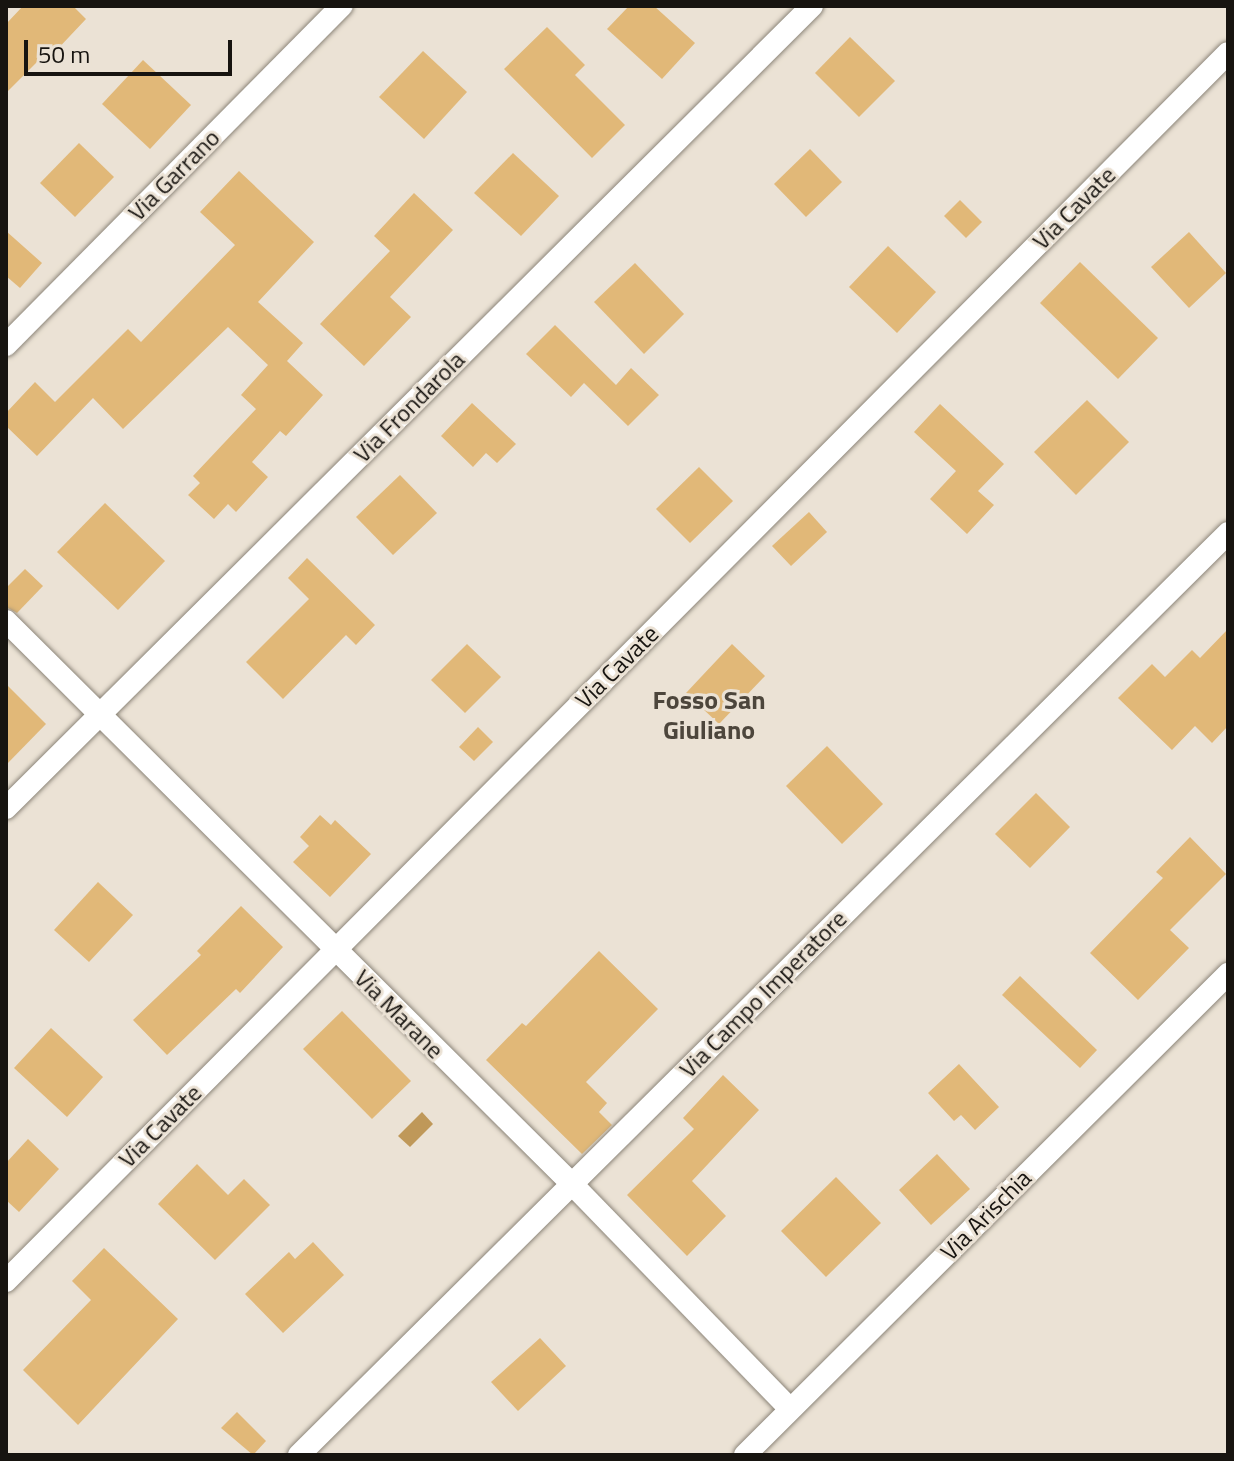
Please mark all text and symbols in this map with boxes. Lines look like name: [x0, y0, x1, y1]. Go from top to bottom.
scale bar: [28, 24, 236, 74]
text: 50 m: [38, 36, 90, 72]
street label: Via Garrano: [122, 123, 226, 227]
street label: Via Cavate: [1027, 161, 1121, 255]
street label: Via Frondarola: [347, 345, 471, 469]
street label: Via Cavate: [570, 620, 664, 714]
district label: Fosso San Giuliano: [652, 684, 766, 746]
street label: Via Campo Imperatore: [673, 904, 853, 1084]
street label: Via Marane: [348, 963, 450, 1065]
street label: Via Cavate: [113, 1079, 207, 1173]
street label: Via Arischia: [935, 1164, 1037, 1266]

